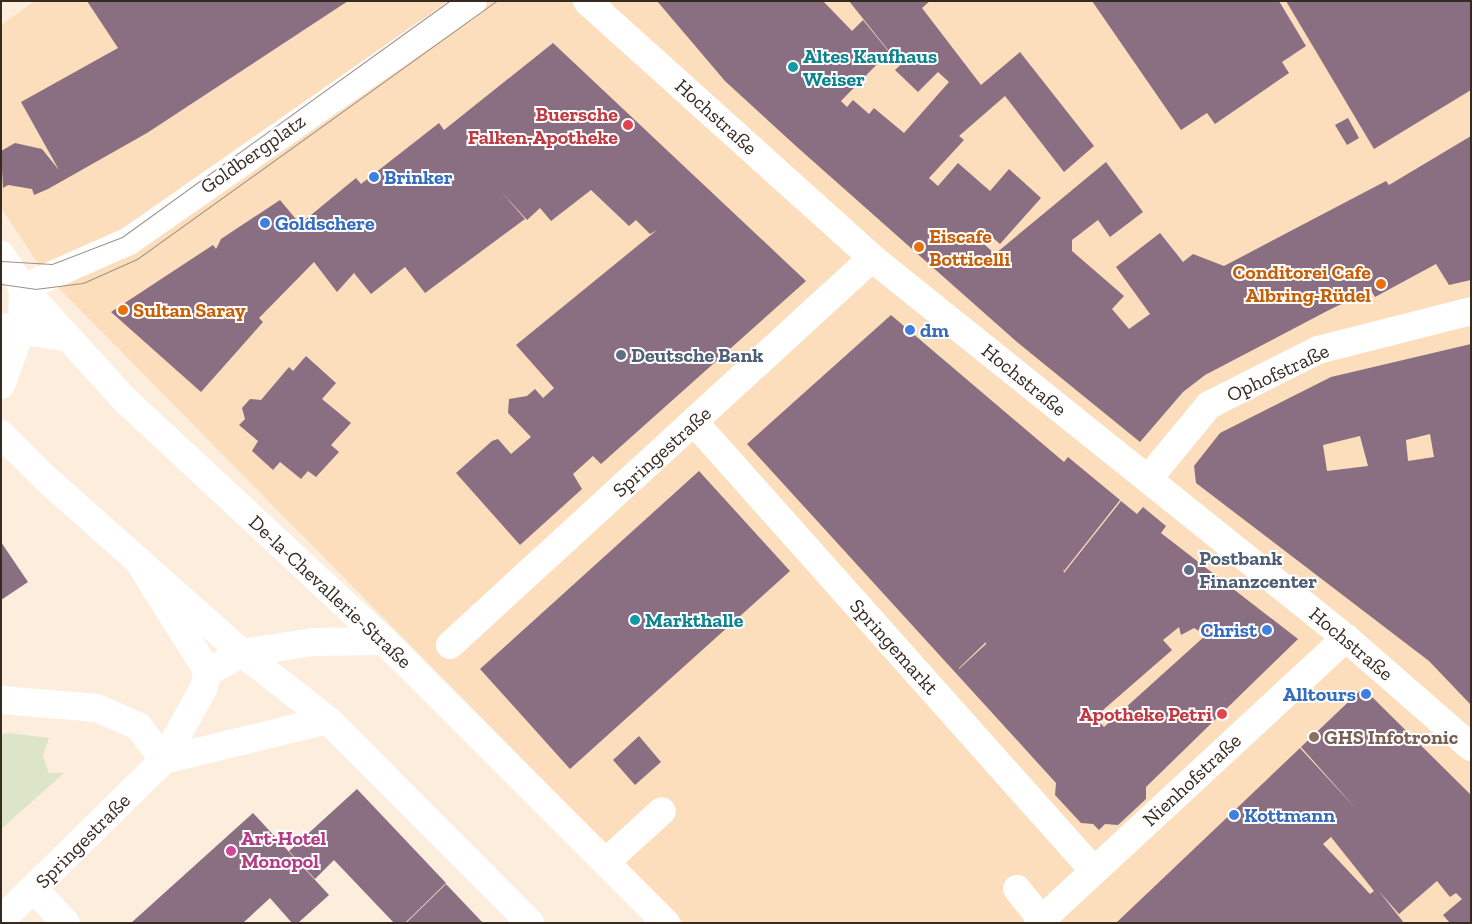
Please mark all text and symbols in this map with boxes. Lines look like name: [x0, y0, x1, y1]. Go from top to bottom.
place label: Altes Kaufhaus Weiser: [803, 44, 937, 91]
marker: Altes Kaufhaus Weiser: [787, 61, 799, 73]
street label: Hochstraße: [670, 74, 762, 160]
place label: Buersche Falken-Apotheke: [468, 102, 618, 149]
street label: Goldbergplatz: [196, 109, 310, 199]
marker: Buersche Falken-Apotheke: [622, 119, 634, 131]
place label: Brinker: [384, 165, 453, 189]
marker: Brinker: [368, 171, 380, 183]
place label: Goldschere: [275, 211, 375, 235]
marker: Goldschere: [259, 217, 271, 229]
place label: Eiscafe Botticelli: [929, 224, 1010, 271]
marker: Eiscafe Botticelli: [913, 241, 925, 253]
place label: Conditorei Cafe Albring-Rüdel: [1232, 260, 1371, 307]
marker: Conditorei Cafe Albring-Rüdel: [1375, 278, 1387, 290]
place label: Sultan Saray: [133, 298, 246, 322]
marker: Sultan Saray: [117, 304, 129, 316]
place label: dm: [920, 318, 949, 342]
marker: dm: [904, 324, 916, 336]
street label: Hochstraße: [977, 339, 1071, 421]
street label: Ophofstraße: [1223, 339, 1333, 407]
place label: Deutsche Bank: [631, 343, 763, 367]
marker: Deutsche Bank: [615, 349, 627, 361]
street label: Springestraße: [608, 402, 716, 502]
street label: De-la-Chevallerie-Straße: [244, 510, 416, 674]
place label: Postbank Finanzcenter: [1199, 546, 1317, 593]
marker: Postbank Finanzcenter: [1183, 564, 1195, 576]
street label: Springemarkt: [845, 594, 943, 700]
street label: Hochstraße: [1304, 602, 1398, 686]
place label: Markthalle: [645, 608, 743, 632]
marker: Markthalle: [629, 614, 641, 626]
place label: Christ: [1201, 618, 1257, 642]
marker: Christ: [1261, 624, 1273, 636]
place label: Alltours: [1283, 682, 1356, 706]
marker: Alltours: [1360, 688, 1372, 700]
place label: Apotheke Petri: [1079, 702, 1212, 726]
marker: Apotheke Petri: [1216, 708, 1228, 720]
place label: GHS Infotronic: [1324, 725, 1458, 749]
street label: Nienhofstraße: [1138, 728, 1246, 832]
marker: GHS Infotronic: [1308, 731, 1320, 743]
street label: Springestraße: [31, 789, 135, 893]
place label: Kottmann: [1244, 803, 1335, 827]
marker: Kottmann: [1228, 809, 1240, 821]
place label: Art-Hotel Monopol: [241, 827, 326, 874]
marker: Art-Hotel Monopol: [225, 845, 237, 857]

